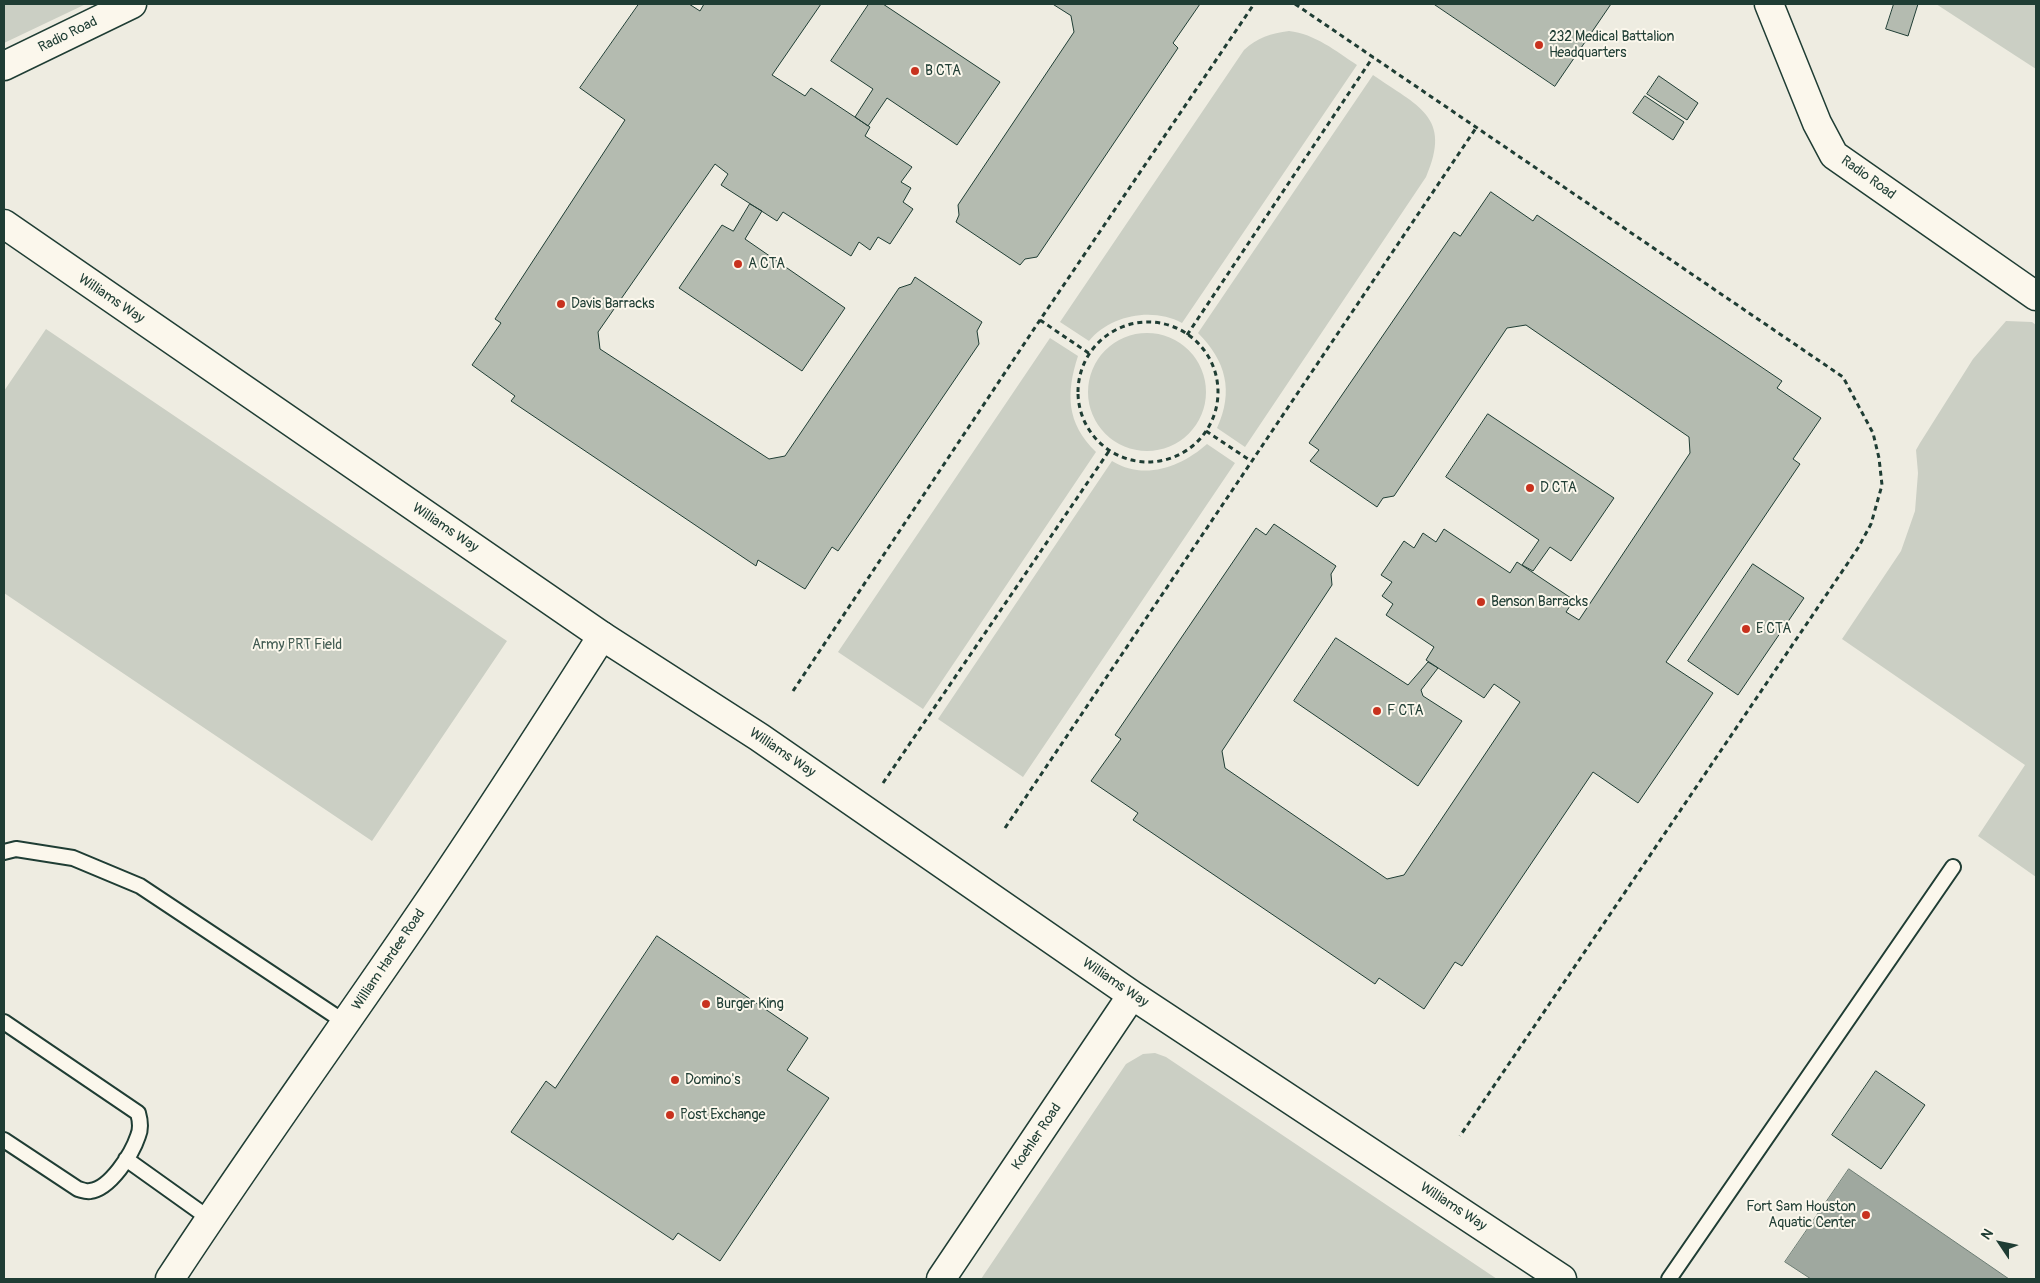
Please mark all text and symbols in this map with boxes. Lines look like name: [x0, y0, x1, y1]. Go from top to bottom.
street label: Radio Road: [36, 14, 100, 56]
place label: 232 Medical Battalion Headquarters: [1549, 29, 1674, 62]
marker: 232 Medical Battalion Headquarters: [1533, 39, 1545, 51]
place label: B CTA: [925, 63, 961, 79]
marker: B CTA: [909, 65, 921, 77]
street label: Radio Road: [1837, 153, 1899, 203]
place label: A CTA: [748, 256, 785, 272]
marker: A CTA: [732, 258, 744, 270]
street label: Williams Way: [75, 271, 147, 327]
place label: Davis Barracks: [571, 296, 655, 312]
marker: Davis Barracks: [555, 298, 567, 310]
place label: D CTA: [1540, 480, 1577, 496]
marker: D CTA: [1524, 482, 1536, 494]
street label: Williams Way: [409, 500, 481, 556]
place label: Benson Barracks: [1491, 594, 1588, 610]
marker: Benson Barracks: [1475, 596, 1487, 608]
place label: E CTA: [1756, 621, 1791, 637]
marker: E CTA: [1740, 623, 1752, 635]
park label: Army PRT Field: [252, 637, 342, 653]
place label: F CTA: [1387, 703, 1424, 719]
marker: F CTA: [1371, 705, 1383, 717]
street label: Williams Way: [746, 725, 818, 781]
street label: William Hardee Road: [349, 906, 429, 1014]
street label: Williams Way: [1079, 955, 1151, 1011]
place label: Burger King: [716, 996, 784, 1012]
marker: Burger King: [700, 998, 712, 1010]
place label: Domino's: [685, 1072, 740, 1088]
marker: Domino's: [669, 1074, 681, 1086]
street label: Koehler Road: [1009, 1101, 1065, 1173]
place label: Post Exchange: [680, 1107, 765, 1123]
marker: Post Exchange: [664, 1109, 676, 1121]
street label: Williams Way: [1417, 1179, 1489, 1235]
place label: Fort Sam Houston Aquatic Center: [1746, 1199, 1856, 1232]
marker: Fort Sam Houston Aquatic Center: [1860, 1209, 1872, 1221]
north arrow: [1975, 1218, 2025, 1268]
text: N: [1977, 1226, 1997, 1243]

